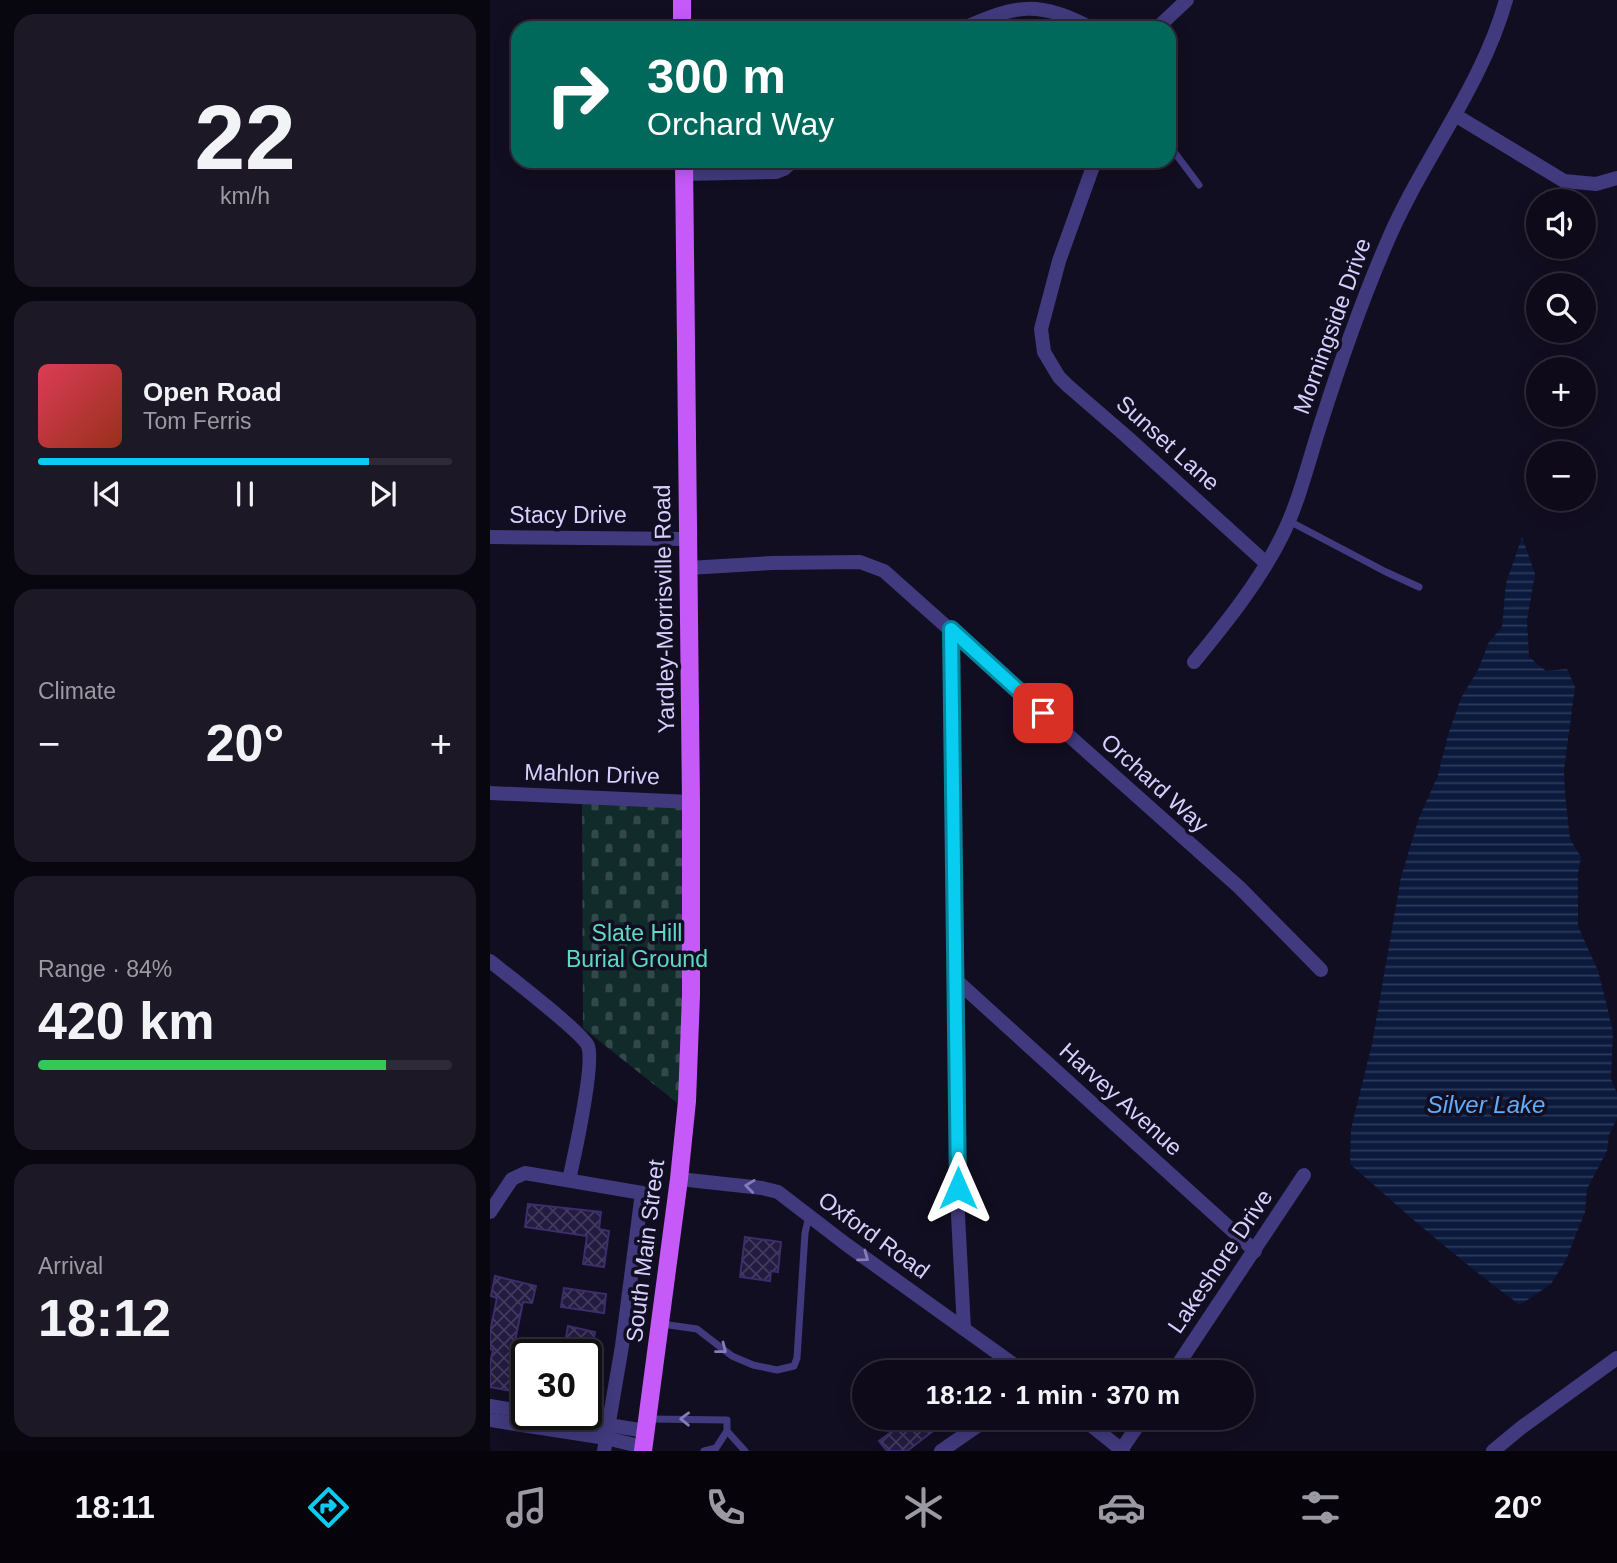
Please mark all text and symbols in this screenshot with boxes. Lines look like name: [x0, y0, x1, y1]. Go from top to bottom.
icon: right: [532, 49, 623, 140]
text: 300 m: [647, 49, 786, 103]
text: 22: [194, 87, 296, 188]
text: Orchard Way: [647, 106, 834, 142]
text: km/h: [220, 183, 270, 209]
map controls: [1526, 189, 1596, 511]
button: sound: [1526, 189, 1596, 259]
street label: Morningside Drive: [1288, 234, 1376, 418]
button: search: [1526, 273, 1596, 343]
button: +: [1526, 357, 1596, 427]
text: Open Road: [143, 377, 282, 407]
street label: Sunset Lane: [1111, 390, 1225, 496]
text: Tom Ferris: [143, 408, 252, 434]
button: −: [1526, 441, 1596, 511]
icon: previous: [88, 475, 126, 513]
icon: pause: [226, 475, 264, 513]
icon: next: [364, 475, 402, 513]
street label: Yardley-Morrisville Road: [649, 484, 679, 734]
street label: Stacy Drive: [509, 502, 627, 528]
text: Climate: [38, 678, 116, 704]
pin: [1013, 683, 1073, 743]
icon: arrive: [1024, 694, 1062, 732]
text: 20°: [206, 714, 284, 772]
text: −: [38, 723, 60, 765]
text: +: [430, 723, 452, 765]
street label: Orchard Way: [1096, 728, 1214, 838]
street label: Mahlon Drive: [524, 759, 660, 789]
park label: Slate Hill Burial Ground: [566, 920, 708, 972]
text: Range · 84%: [38, 956, 172, 982]
text: 420 km: [38, 992, 214, 1050]
street label: Harvey Avenue: [1054, 1037, 1188, 1161]
water label: Silver Lake: [1427, 1091, 1545, 1118]
position arrow: [921, 1151, 995, 1225]
street label: South Main Street: [621, 1157, 669, 1344]
one-way arrow: [744, 1179, 756, 1194]
street label: Lakeshore Drive: [1162, 1184, 1278, 1338]
street label: Oxford Road: [814, 1186, 934, 1284]
one-way arrow: [856, 1249, 869, 1261]
text: Arrival: [38, 1253, 103, 1279]
text: 18:12: [38, 1289, 171, 1347]
speed limit sign: 30: [511, 1339, 602, 1430]
one-way arrow: [714, 1340, 727, 1353]
text: 18:12 · 1 min · 370 m: [926, 1380, 1180, 1410]
one-way arrow: [679, 1412, 690, 1427]
icon: directions: [304, 1483, 353, 1532]
icon: music: [502, 1483, 551, 1532]
icon: phone: [701, 1483, 750, 1532]
icon: climate: [899, 1483, 948, 1532]
icon: car: [1097, 1483, 1146, 1532]
icon: filters: [1296, 1483, 1345, 1532]
text: 18:11: [75, 1489, 155, 1525]
text: 20°: [1494, 1489, 1542, 1525]

